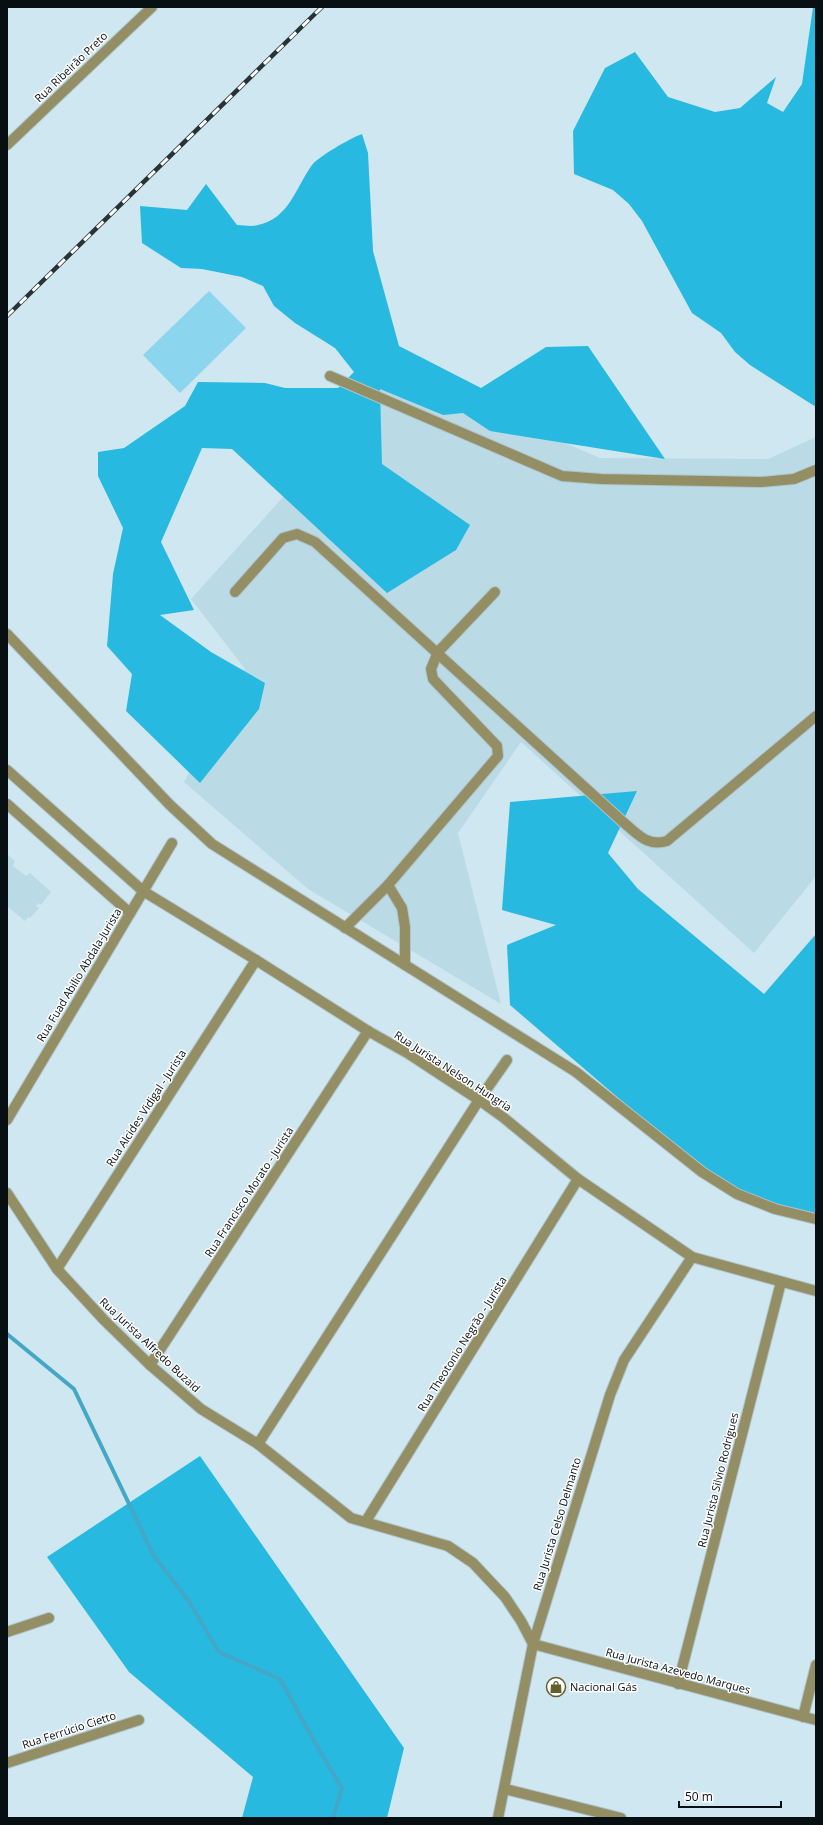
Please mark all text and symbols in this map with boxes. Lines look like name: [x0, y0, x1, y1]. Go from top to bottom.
street label: Rua Ribeirão Preto: [31, 28, 111, 105]
street label: Rua Fuad Abilio Abdala-Jurista: [33, 905, 124, 1044]
street label: Rua Jurista Nelson Hungria: [392, 1027, 515, 1114]
street label: Rua Alcides Vidigal - Jurista: [102, 1046, 189, 1169]
street label: Rua Francisco Morato - Jurista: [201, 1124, 296, 1260]
street label: Rua Theotonio Negrão - Jurista: [414, 1273, 509, 1414]
street label: Rua Jurista Alfredo Buzaid: [97, 1294, 204, 1395]
street label: Rua Jurista Silvio Rodrigues: [693, 1411, 742, 1549]
street label: Rua Jurista Celso Delmanto: [529, 1455, 584, 1592]
street label: Rua Jurista Azevedo Marques: [604, 1644, 752, 1697]
shop icon: Nacional Gás: [545, 1676, 567, 1698]
place label: Nacional Gás: [570, 1679, 637, 1694]
street label: Rua Ferrúcio Cietto: [20, 1707, 118, 1752]
scale bar: [679, 1783, 781, 1809]
text: 50 m: [685, 1788, 713, 1805]

